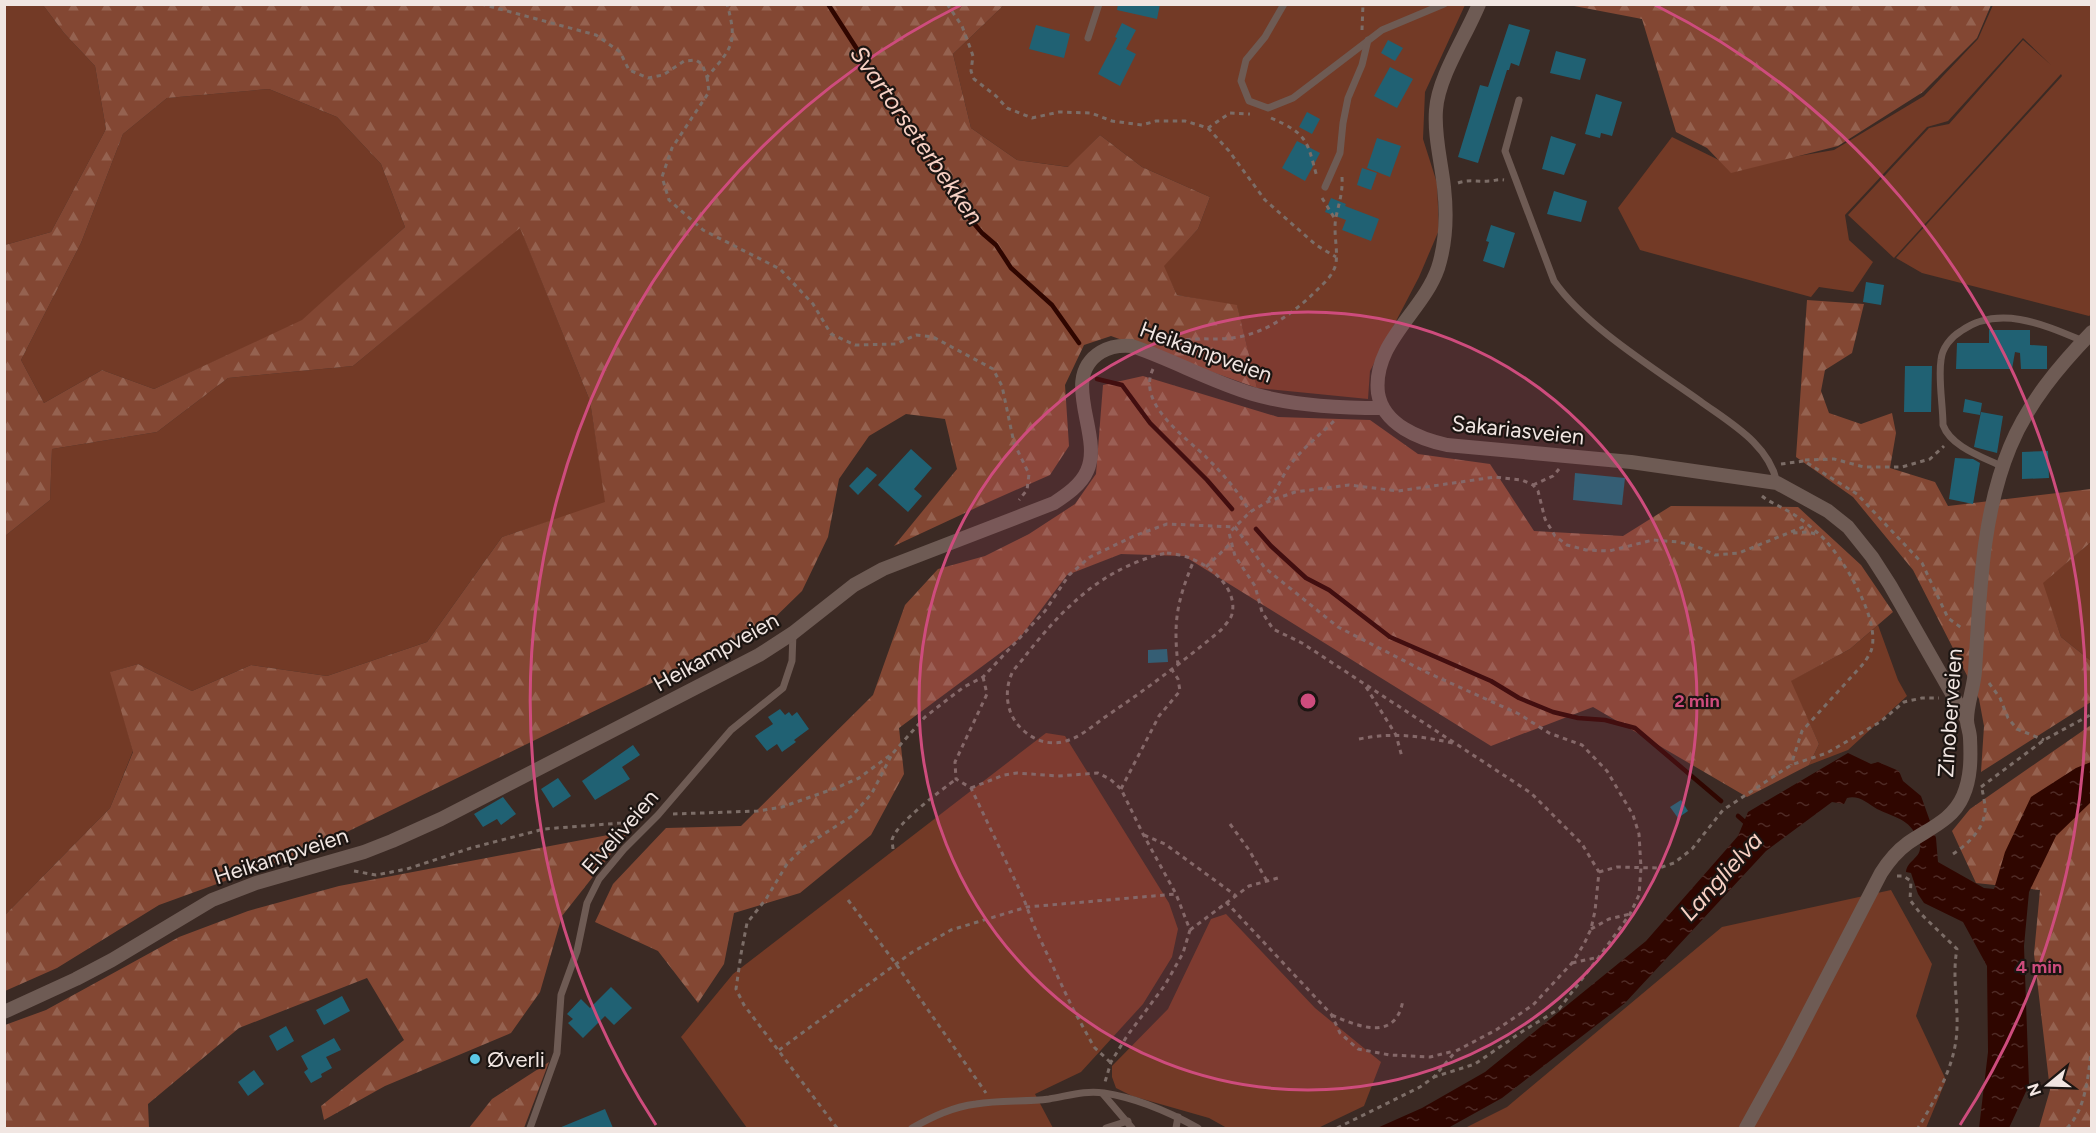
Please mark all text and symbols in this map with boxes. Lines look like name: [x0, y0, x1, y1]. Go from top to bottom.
water label: Svartorseterbekken: [844, 40, 990, 230]
street label: Heikampveien: [1136, 315, 1276, 389]
street label: Sakariasveien: [1450, 410, 1586, 450]
street label: Heikampveien: [649, 606, 783, 698]
street label: Zinoberveien: [1932, 648, 1968, 778]
text: 2 min: [1674, 690, 1720, 712]
centre of rings: [1298, 691, 1318, 711]
street label: Elveliveien: [576, 784, 664, 880]
street label: Heikampveien: [211, 822, 351, 890]
water label: Langlielva: [1674, 826, 1768, 926]
text: 4 min: [2016, 956, 2062, 978]
place label: Øverli: [487, 1046, 545, 1073]
marker: Øverli: [468, 1052, 482, 1066]
north arrow: [2018, 1055, 2078, 1115]
text: N: [2023, 1081, 2045, 1099]

